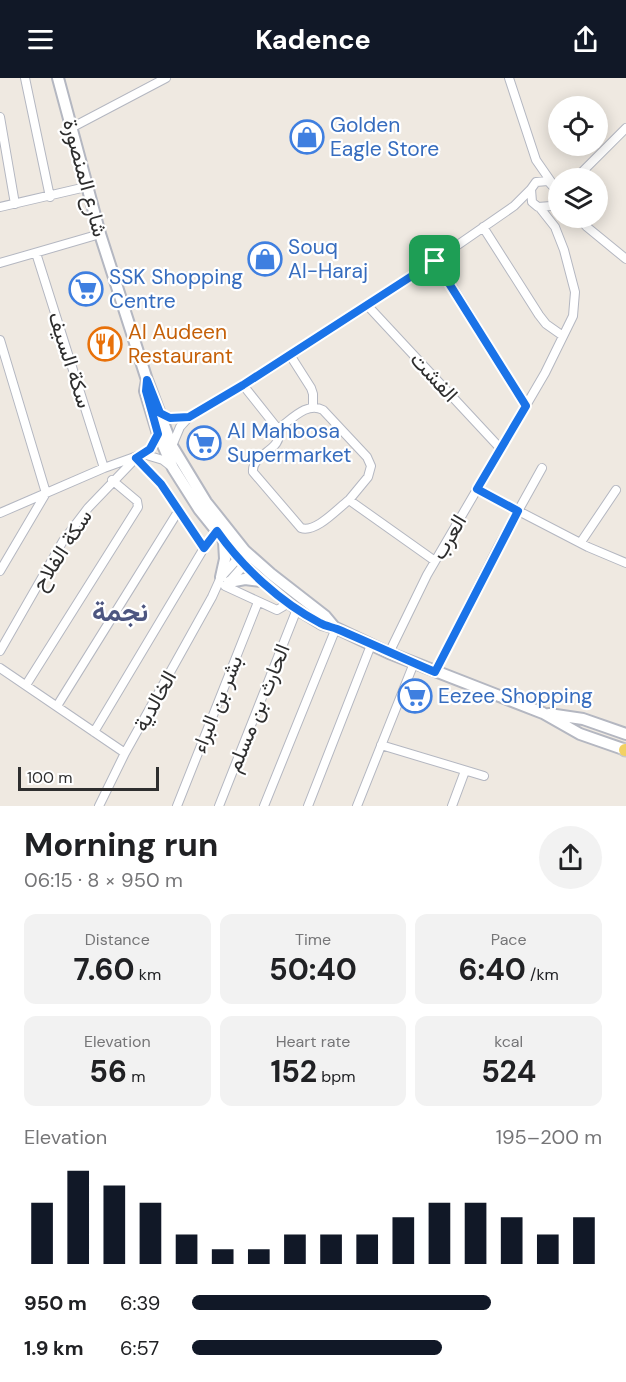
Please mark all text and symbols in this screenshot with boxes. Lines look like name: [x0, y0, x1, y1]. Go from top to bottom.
text: Kadence: [255, 22, 371, 57]
icon: menu: [24, 23, 57, 56]
icon: share: [569, 23, 602, 56]
map controls: [548, 96, 608, 228]
button: locate: [548, 96, 608, 156]
place label: Golden Eagle Store: [330, 111, 439, 163]
street label: شارع المنصورة: [56, 116, 114, 240]
shop icon: Golden Eagle Store: [289, 119, 325, 155]
button: layers: [548, 168, 608, 228]
place label: Souq Al-Haraj: [288, 233, 368, 285]
pin: [409, 235, 460, 286]
shop icon: Souq Al-Haraj: [247, 241, 283, 277]
icon: arrive: [418, 244, 451, 277]
place label: SSK Shopping Centre: [109, 263, 243, 315]
supermarket icon: SSK Shopping Centre: [68, 271, 104, 307]
street label: سكة السيف: [41, 308, 99, 412]
place label: Al Audeen Restaurant: [128, 318, 233, 370]
restaurant icon: Al Audeen Restaurant: [87, 326, 123, 362]
street label: الفشت: [404, 346, 464, 408]
place label: Al Mahbosa Supermarket: [227, 417, 352, 469]
supermarket icon: Al Mahbosa Supermarket: [186, 425, 222, 461]
street label: سكة الفلاح: [25, 504, 99, 596]
street label: العرب: [425, 509, 473, 565]
district label: نجمة: [92, 594, 148, 629]
street label: الحارث بن مسلم: [220, 640, 296, 776]
street label: بشر بن البراء: [185, 651, 249, 757]
street label: الخالدية: [127, 666, 183, 736]
supermarket icon: Eezee Shopping: [397, 678, 433, 714]
place label: Eezee Shopping: [438, 682, 593, 710]
scale bar: [18, 764, 159, 792]
text: 100 m: [27, 767, 72, 788]
text: Morning run: [24, 823, 218, 866]
button: share: [539, 826, 602, 889]
text: 06:15 · 8 × 950 m: [24, 867, 183, 893]
text: Distance: [85, 929, 150, 950]
text: Time: [295, 929, 331, 950]
text: Pace: [491, 929, 527, 950]
text: 7.60: [73, 950, 135, 989]
text: 50:40: [269, 950, 357, 989]
text: 6:40: [459, 950, 526, 989]
text: km: [135, 964, 161, 985]
text: /km: [526, 964, 559, 985]
text: Elevation: [84, 1031, 151, 1052]
text: Heart rate: [276, 1031, 350, 1052]
text: kcal: [494, 1031, 523, 1052]
text: 56: [89, 1052, 127, 1091]
text: 152: [270, 1052, 317, 1091]
text: 524: [481, 1052, 536, 1091]
text: m: [127, 1066, 145, 1087]
text: bpm: [317, 1066, 356, 1087]
text: Elevation: [24, 1124, 107, 1150]
text: 195–200 m: [496, 1124, 602, 1150]
text: 950 m: [24, 1290, 87, 1316]
text: 6:39: [120, 1290, 160, 1316]
text: 1.9 km: [24, 1335, 84, 1361]
text: 6:57: [120, 1335, 159, 1361]

